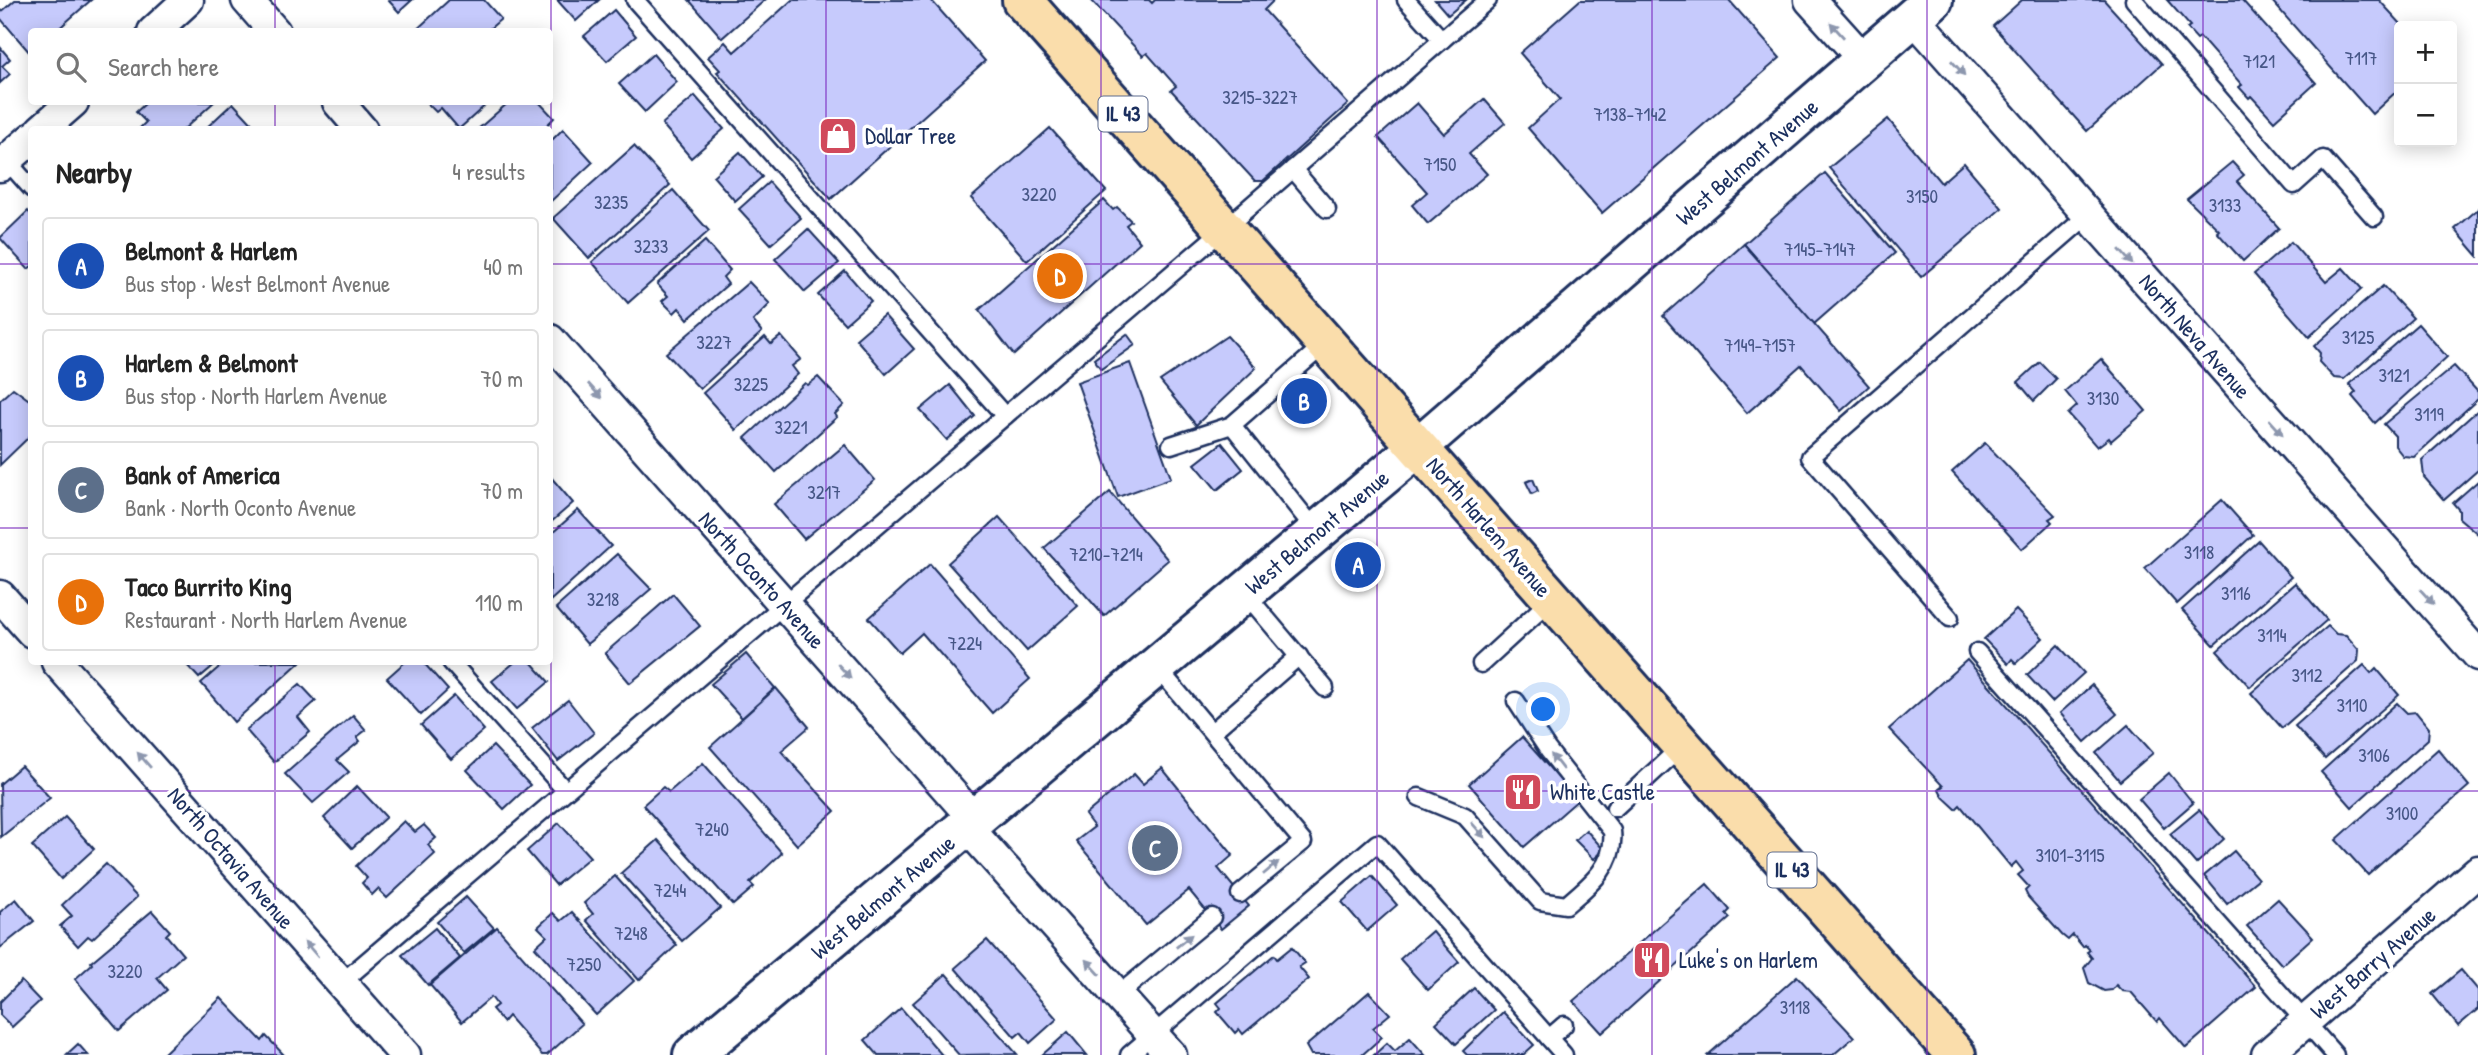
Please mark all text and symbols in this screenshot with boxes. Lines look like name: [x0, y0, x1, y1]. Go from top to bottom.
one-way arrow: [1829, 21, 1845, 39]
map controls: [2394, 21, 2457, 147]
button: +: [2394, 21, 2457, 84]
search box: [28, 28, 553, 105]
house number: 7117: [2345, 45, 2377, 71]
icon: search: [52, 48, 90, 86]
house number: 7121: [2243, 48, 2275, 74]
text: Search here: [108, 49, 219, 84]
one-way arrow: [1950, 59, 1966, 76]
house number: 3215-3227: [1222, 84, 1298, 110]
button: −: [2394, 84, 2457, 147]
street label: West Belmont Avenue: [1669, 91, 1824, 232]
road number: IL 43: [1098, 96, 1148, 132]
house number: 7138-7142: [1593, 101, 1667, 127]
shop icon: Dollar Tree: [817, 115, 859, 157]
place label: Dollar Tree: [865, 120, 956, 151]
house number: 7150: [1424, 151, 1456, 177]
text: Nearby: [56, 152, 132, 192]
text: 4 results: [452, 156, 525, 187]
house number: 3220: [1022, 181, 1056, 207]
house number: 3150: [1906, 183, 1938, 209]
house number: 3235: [594, 189, 628, 215]
house number: 3133: [2209, 192, 2241, 218]
text: Belmont & Harlem: [125, 233, 297, 268]
house number: 3233: [634, 233, 668, 259]
house number: 7145-7147: [1784, 236, 1856, 262]
one-way arrow: [2118, 248, 2133, 265]
pin: D: [1037, 250, 1083, 302]
text: A: [75, 251, 87, 282]
text: 40 m: [483, 251, 523, 282]
street label: North Neva Avenue: [2132, 266, 2258, 405]
text: Bus stop · West Belmont Avenue: [125, 268, 390, 299]
house number: 3125: [2342, 324, 2374, 350]
house number: 3227: [696, 329, 732, 355]
house number: 7149-7157: [1724, 332, 1796, 358]
text: Harlem & Belmont: [125, 345, 297, 380]
house number: 3121: [2378, 362, 2410, 388]
text: B: [75, 363, 87, 394]
text: 70 m: [480, 363, 523, 394]
house number: 3225: [734, 371, 768, 397]
pin: B: [1281, 375, 1327, 427]
text: Bus stop · North Harlem Avenue: [125, 380, 387, 411]
one-way arrow: [587, 382, 603, 400]
house number: 3130: [2087, 385, 2119, 411]
house number: 3119: [2414, 401, 2444, 427]
house number: 3221: [774, 414, 808, 440]
one-way arrow: [2268, 419, 2283, 436]
street label: North Harlem Avenue: [1420, 450, 1559, 603]
text: Bank of America: [125, 457, 280, 492]
street label: West Belmont Avenue: [1240, 464, 1394, 600]
text: C: [75, 475, 87, 506]
text: 70 m: [480, 475, 523, 506]
house number: 3217: [807, 479, 841, 505]
text: Bank · North Oconto Avenue: [125, 492, 356, 523]
street label: North Oconto Avenue: [692, 504, 833, 655]
pin: A: [1335, 539, 1381, 591]
house number: 3118: [2184, 539, 2214, 565]
house number: 7210-7214: [1069, 541, 1143, 567]
text: Taco Burrito King: [125, 569, 291, 604]
house number: 3116: [2221, 580, 2251, 606]
house number: 3218: [587, 586, 619, 612]
text: D: [76, 587, 86, 618]
text: 110 m: [475, 587, 523, 618]
one-way arrow: [2419, 589, 2434, 606]
text: Restaurant · North Harlem Avenue: [125, 604, 407, 635]
house number: 3114: [2257, 622, 2287, 648]
house number: 7224: [948, 630, 982, 656]
one-way arrow: [835, 662, 851, 679]
house number: 3112: [2291, 662, 2323, 688]
your location: [1526, 692, 1560, 726]
house number: 3110: [2337, 692, 2367, 718]
house number: 3106: [2358, 742, 2390, 768]
one-way arrow: [136, 751, 152, 769]
one-way arrow: [1551, 753, 1565, 771]
restaurant icon: White Castle: [1502, 771, 1544, 813]
place label: White Castle: [1550, 776, 1655, 807]
street label: North Octavia Avenue: [161, 780, 302, 935]
house number: 3100: [2386, 800, 2418, 826]
house number: 7240: [695, 816, 729, 842]
pin: C: [1132, 822, 1178, 874]
one-way arrow: [1469, 822, 1485, 839]
street label: West Belmont Avenue: [804, 827, 961, 966]
house number: 3101-3115: [2036, 842, 2104, 868]
road number: IL 43: [1768, 852, 1816, 888]
one-way arrow: [1263, 861, 1280, 876]
house number: 7244: [654, 877, 686, 903]
street label: West Barry Avenue: [2303, 899, 2442, 1026]
house number: 7248: [614, 920, 648, 946]
one-way arrow: [1174, 933, 1192, 948]
restaurant icon: Luke's on Harlem: [1631, 939, 1673, 981]
one-way arrow: [303, 940, 319, 958]
place label: Luke's on Harlem: [1679, 944, 1818, 975]
house number: 7250: [567, 951, 601, 977]
house number: 3220: [108, 958, 142, 984]
one-way arrow: [1085, 958, 1101, 976]
house number: 3118: [1780, 994, 1810, 1020]

